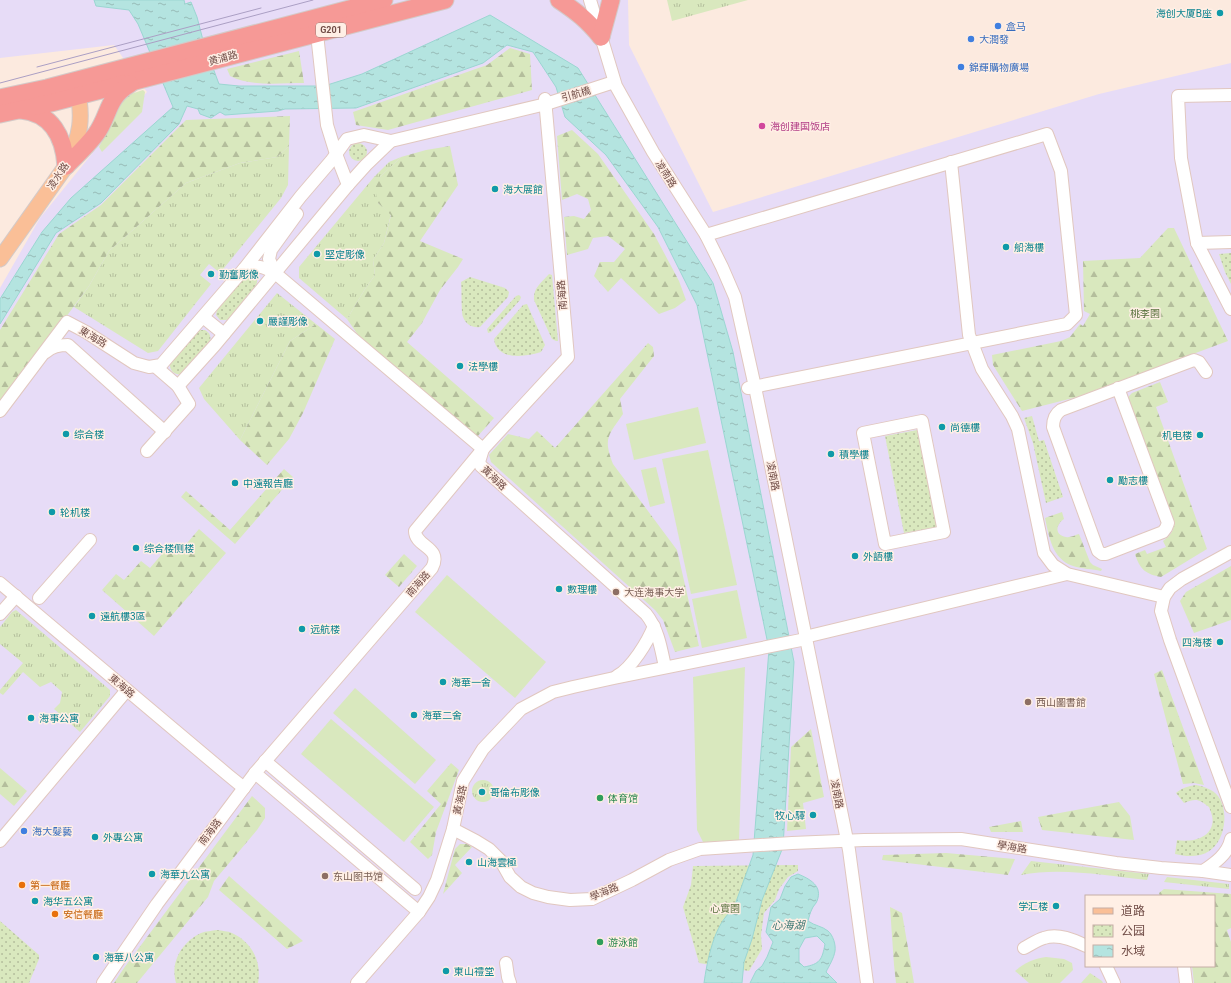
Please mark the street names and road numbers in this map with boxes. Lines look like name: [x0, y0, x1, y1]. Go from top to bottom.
road number: G201: [316, 23, 346, 37]
street label: 黄浦路: [207, 49, 239, 67]
street label: 引航橋: [560, 85, 592, 103]
street label: 凌南路: [653, 158, 679, 190]
street label: 凌水路: [45, 160, 71, 192]
street label: 南海路: [555, 280, 569, 310]
street label: 東海路: [77, 325, 109, 349]
street label: 凌南路: [765, 460, 781, 492]
street label: 黃海路: [479, 464, 509, 492]
street label: 南海路: [404, 569, 432, 599]
street label: 東海路: [107, 672, 137, 700]
street label: 凌南路: [829, 778, 845, 810]
street label: 黃海路: [452, 784, 468, 816]
street label: 南海路: [197, 817, 223, 847]
street label: 學海路: [996, 839, 1028, 855]
street label: 學海路: [588, 881, 620, 903]

